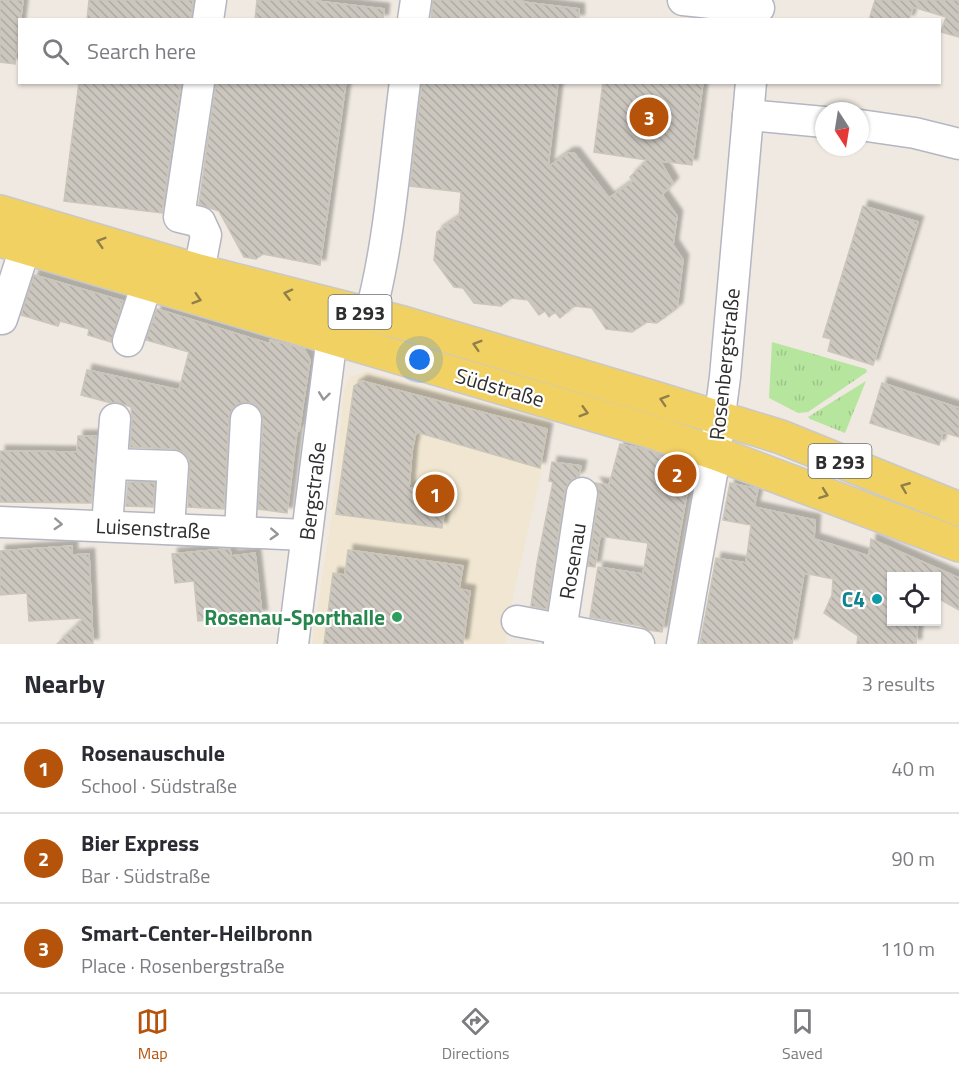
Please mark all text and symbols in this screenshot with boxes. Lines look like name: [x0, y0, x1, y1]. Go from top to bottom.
search box: [18, 18, 941, 84]
text: Search here: [87, 34, 196, 68]
icon: search: [39, 35, 72, 68]
pin: 3: [630, 94, 668, 140]
north arrow: [815, 102, 869, 156]
one-way arrow: [96, 237, 107, 249]
street label: Rosenbergstraße: [700, 286, 748, 442]
one-way arrow: [284, 289, 294, 302]
one-way arrow: [191, 292, 202, 304]
road number: B 293: [328, 295, 392, 329]
one-way arrow: [472, 340, 483, 352]
your location: [405, 345, 434, 374]
street label: Südstraße: [452, 359, 548, 415]
one-way arrow: [318, 392, 330, 401]
one-way arrow: [659, 395, 670, 408]
one-way arrow: [578, 405, 589, 417]
street label: Bergstraße: [290, 440, 334, 542]
road number: B 293: [808, 444, 872, 478]
pin: 2: [658, 452, 696, 496]
pin: 1: [416, 472, 454, 516]
one-way arrow: [900, 482, 911, 494]
one-way arrow: [818, 487, 829, 500]
street label: Luisenstraße: [95, 509, 211, 547]
one-way arrow: [54, 518, 63, 531]
street label: Rosenau: [550, 520, 594, 602]
one-way arrow: [270, 527, 279, 540]
map controls: [887, 572, 941, 626]
button: locate: [887, 572, 941, 626]
place label: C4: [842, 583, 865, 615]
marker: C4: [870, 592, 884, 606]
place label: Rosenau-Sporthalle: [204, 601, 385, 633]
marker: Rosenau-Sporthalle: [390, 610, 404, 624]
text: Nearby: [24, 664, 105, 703]
text: 3 results: [862, 668, 935, 699]
text: Rosenauschule: [81, 736, 225, 770]
text: 1: [38, 753, 49, 784]
text: 40 m: [891, 753, 935, 784]
text: School · Südstraße: [81, 770, 237, 801]
text: Bier Express: [81, 826, 199, 860]
text: 2: [38, 843, 49, 874]
text: 90 m: [891, 843, 935, 874]
text: Bar · Südstraße: [81, 860, 210, 891]
text: Smart-Center-Heilbronn: [81, 916, 313, 950]
text: 3: [38, 933, 49, 964]
text: 110 m: [880, 933, 935, 964]
text: Place · Rosenbergstraße: [81, 950, 285, 981]
tab: Map: [136, 1005, 169, 1065]
tab: Directions: [442, 1005, 510, 1065]
tab: Saved: [782, 1005, 823, 1065]

